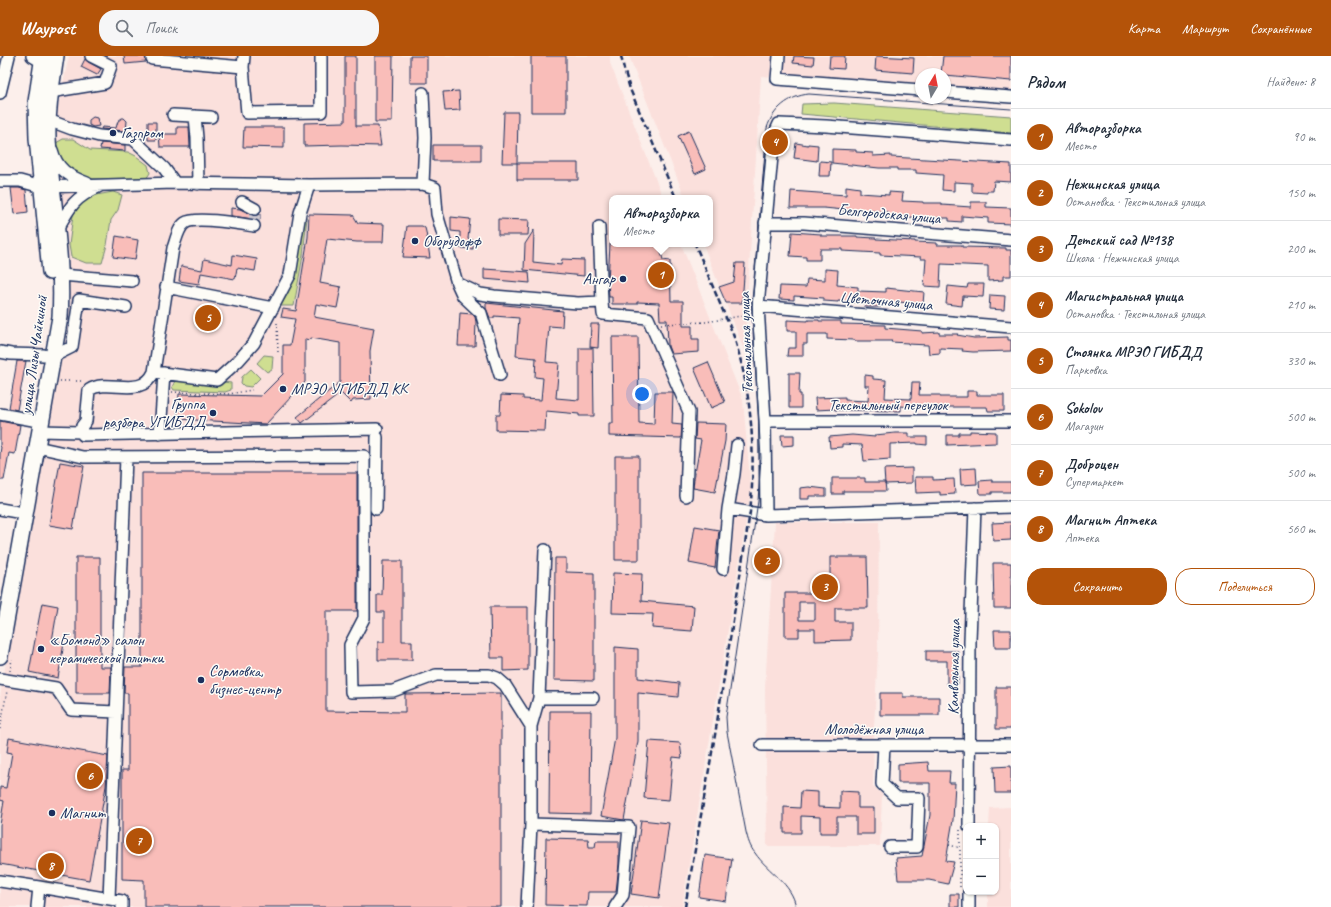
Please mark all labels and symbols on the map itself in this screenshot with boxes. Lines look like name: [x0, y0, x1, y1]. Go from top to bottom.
north arrow: [915, 68, 951, 104]
place label: Газпром: [121, 123, 164, 143]
pin: 4: [762, 127, 788, 157]
marker: Газпром: [108, 128, 118, 138]
street label: Белгородская улица: [837, 200, 943, 229]
place label: Оборудофф: [423, 231, 483, 251]
marker: Оборудофф: [410, 236, 420, 246]
pin: 1: [648, 260, 674, 290]
place label: Ангар: [583, 269, 616, 289]
marker: Ангар: [618, 274, 628, 284]
street label: Цветочная улица: [839, 287, 934, 315]
street label: Текстильная улица: [734, 291, 758, 394]
street label: улица Лизы Чайкиной: [16, 293, 52, 417]
pin: 5: [195, 303, 221, 333]
place label: МРЭО УГИБДД КК: [291, 379, 410, 399]
marker: МРЭО УГИБДД КК: [278, 384, 288, 394]
your location: [632, 384, 652, 404]
place label: Группа разбора УГИБДД: [103, 394, 207, 432]
street label: Текстильный переулок: [829, 395, 949, 415]
marker: Группа разбора УГИБДД: [208, 408, 218, 418]
pin: 2: [754, 546, 780, 576]
pin: 3: [812, 572, 838, 602]
street label: Камвольная улица: [943, 618, 965, 715]
place label: «Бомонд» салон керамической плитки: [49, 630, 164, 668]
marker: «Бомонд» салон керамической плитки: [36, 644, 46, 654]
place label: Сормовка, бизнес-центр: [209, 661, 282, 699]
marker: Сормовка, бизнес-центр: [196, 675, 206, 685]
street label: Молодёжная улица: [825, 719, 925, 739]
pin: 6: [77, 761, 103, 791]
place label: Магнит: [60, 803, 107, 823]
marker: Магнит: [47, 808, 57, 818]
pin: 7: [126, 826, 152, 856]
pin: 8: [38, 851, 64, 881]

